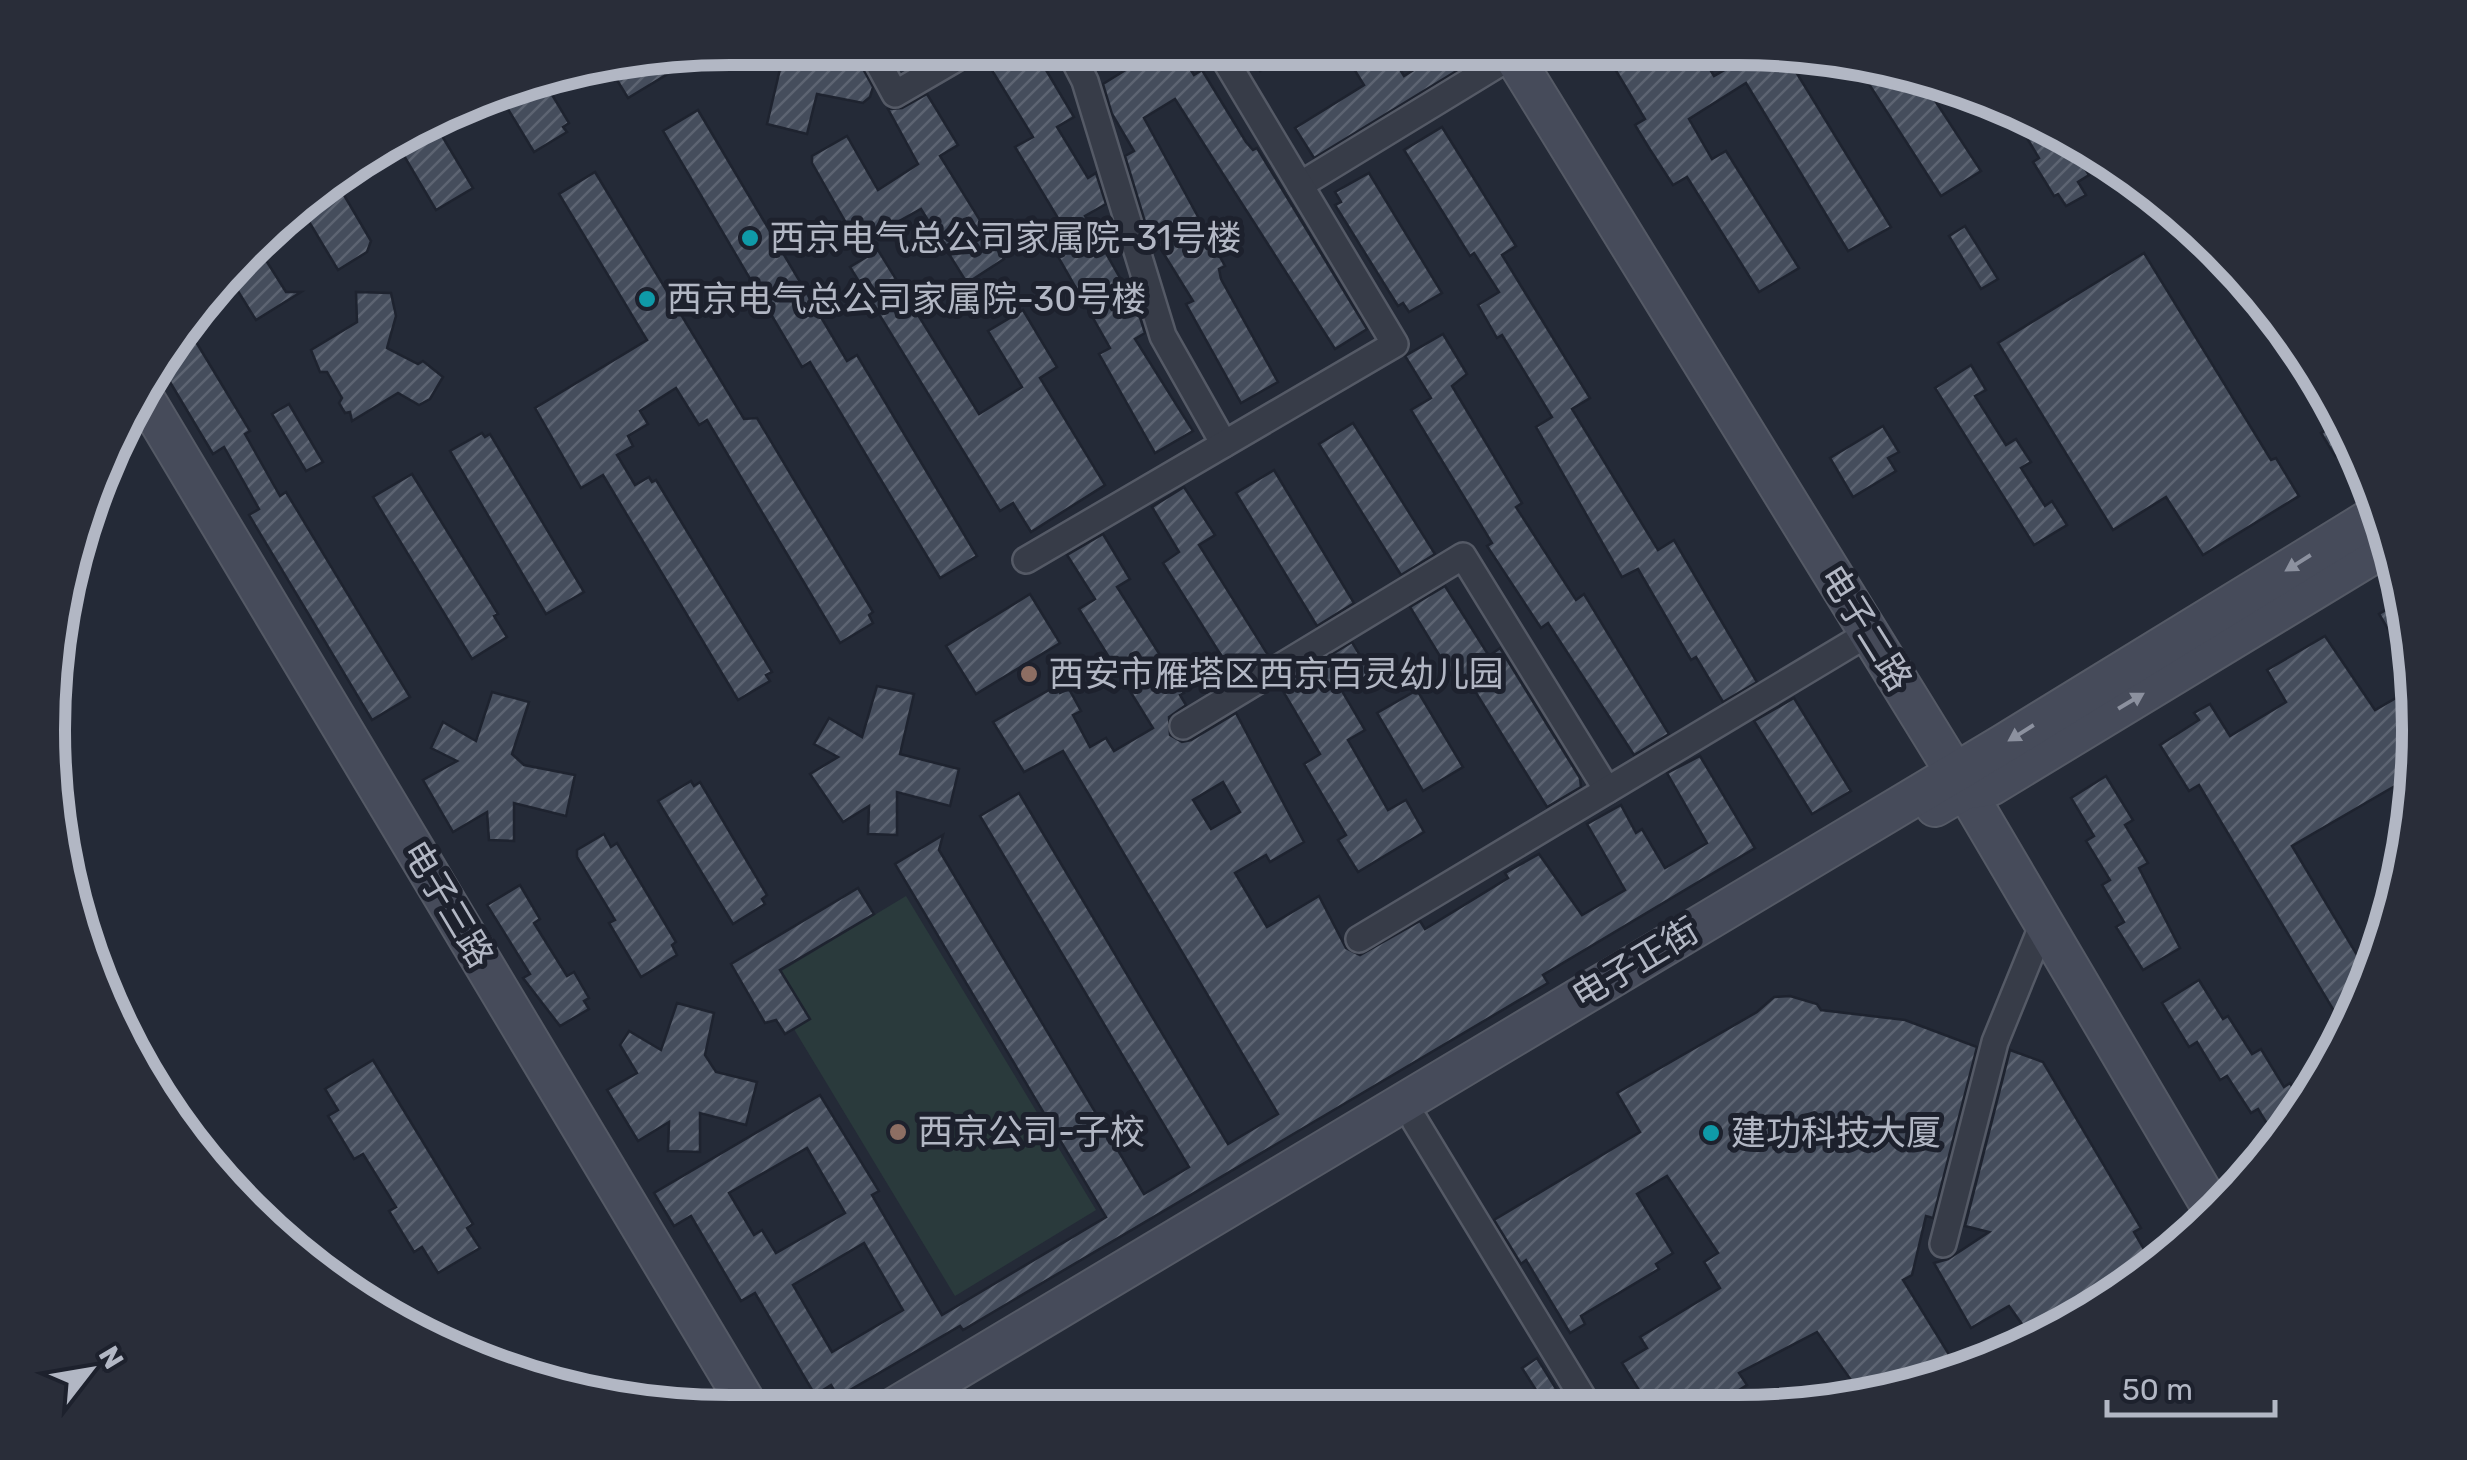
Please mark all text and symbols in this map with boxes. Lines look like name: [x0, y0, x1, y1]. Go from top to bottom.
place label: 西京电气总公司家属院-31号楼: [770, 217, 1242, 259]
marker: 西京电气总公司家属院-31号楼: [739, 227, 761, 249]
place label: 西京电气总公司家属院-30号楼: [667, 278, 1146, 320]
marker: 西京电气总公司家属院-30号楼: [636, 288, 658, 310]
one-way arrow: [2284, 553, 2311, 572]
street label: 电子二路: [1811, 558, 1921, 698]
place label: 西安市雁塔区西京百灵幼儿园: [1049, 653, 1504, 695]
marker: 西安市雁塔区西京百灵幼儿园: [1018, 663, 1040, 685]
one-way arrow: [2117, 693, 2145, 710]
one-way arrow: [2007, 724, 2035, 741]
street label: 电子三路: [394, 833, 502, 975]
street label: 电子正街: [1564, 909, 1706, 1017]
place label: 西京公司-子校: [918, 1111, 1145, 1153]
place label: 建功科技大厦: [1731, 1112, 1941, 1154]
marker: 西京公司-子校: [887, 1121, 909, 1143]
marker: 建功科技大厦: [1700, 1122, 1722, 1144]
north arrow: [40, 1320, 140, 1420]
text: N: [92, 1340, 130, 1375]
scale bar: [2107, 1355, 2274, 1417]
text: 50 m: [2122, 1372, 2193, 1408]

